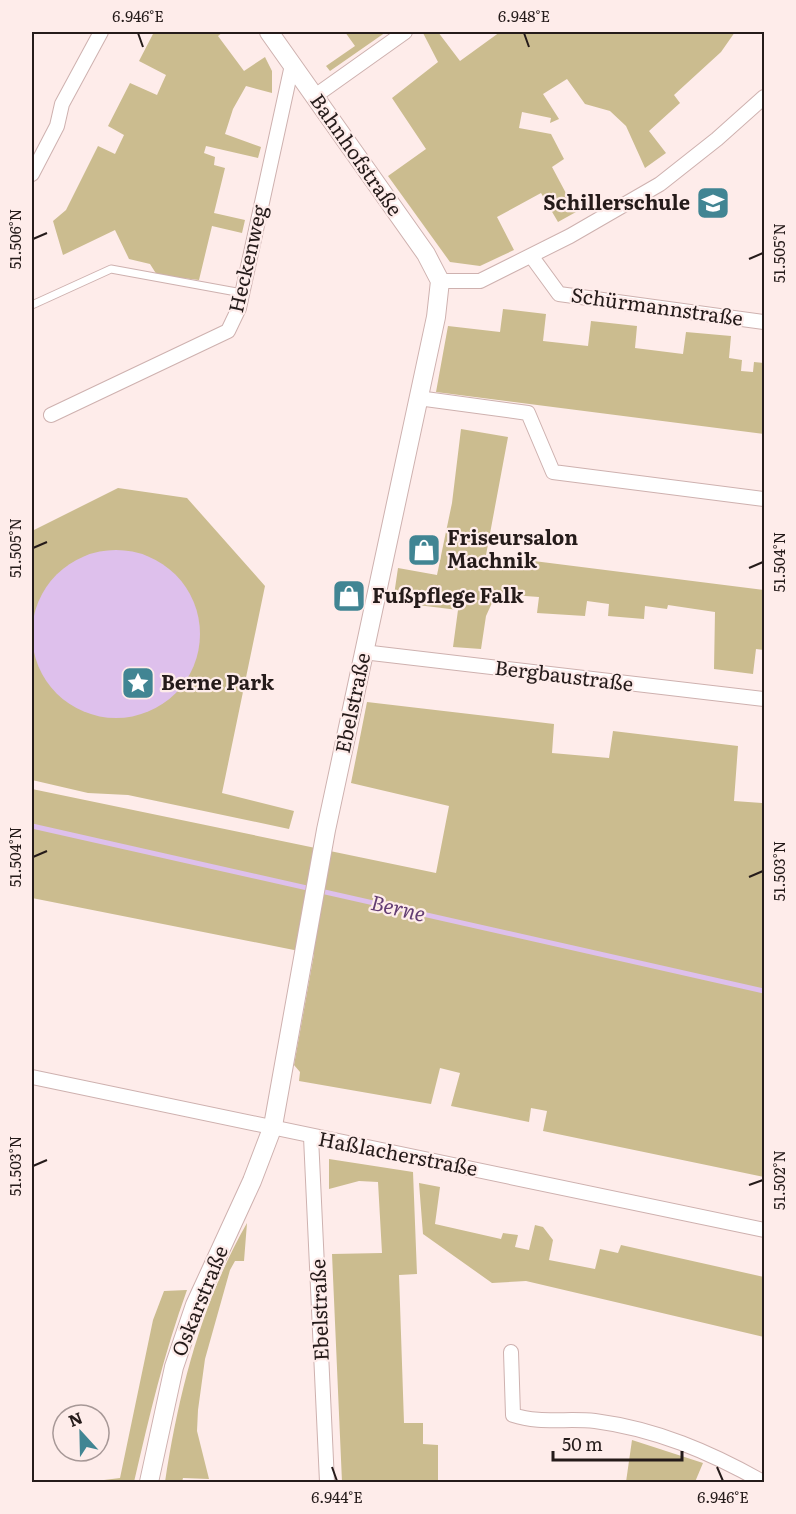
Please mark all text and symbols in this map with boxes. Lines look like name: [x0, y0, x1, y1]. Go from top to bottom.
text: 6.946°E: [112, 4, 164, 27]
text: 6.948°E: [498, 4, 550, 27]
street label: Bahnhofstraße: [304, 87, 411, 221]
school or university icon: Schillerschule: [695, 185, 731, 221]
place label: Schillerschule: [543, 186, 690, 216]
street label: Heckenweg: [219, 201, 273, 315]
text: 51.506°N: [3, 209, 26, 269]
text: 51.505°N: [767, 223, 790, 283]
street label: Schürmannstraße: [569, 278, 745, 332]
text: 51.505°N: [3, 518, 26, 578]
place label: Friseursalon Machnik: [447, 521, 578, 574]
shop icon: Friseursalon Machnik: [406, 532, 442, 568]
text: 51.504°N: [767, 532, 790, 592]
shop icon: Fußpflege Falk: [331, 578, 367, 614]
place label: Fußpflege Falk: [372, 579, 524, 609]
street label: Ebelstraße: [326, 650, 376, 756]
street label: Bergbaustraße: [493, 651, 635, 697]
place icon: Berne Park: [120, 665, 156, 701]
place label: Berne Park: [161, 666, 275, 696]
text: 51.504°N: [3, 827, 26, 887]
text: 51.503°N: [767, 841, 790, 901]
water label: Berne: [368, 885, 429, 928]
street label: Haßlacherstraße: [316, 1122, 481, 1182]
text: 51.503°N: [3, 1136, 26, 1196]
text: 51.502°N: [767, 1150, 790, 1210]
street label: Oskarstraße: [162, 1240, 234, 1360]
street label: Ebelstraße: [301, 1259, 335, 1362]
north arrow: [51, 1403, 111, 1463]
text: N: [64, 1405, 86, 1432]
scale bar: [553, 1424, 682, 1462]
text: 50 m: [562, 1430, 603, 1457]
text: 6.944°E: [311, 1485, 363, 1508]
text: 6.946°E: [697, 1485, 749, 1508]

